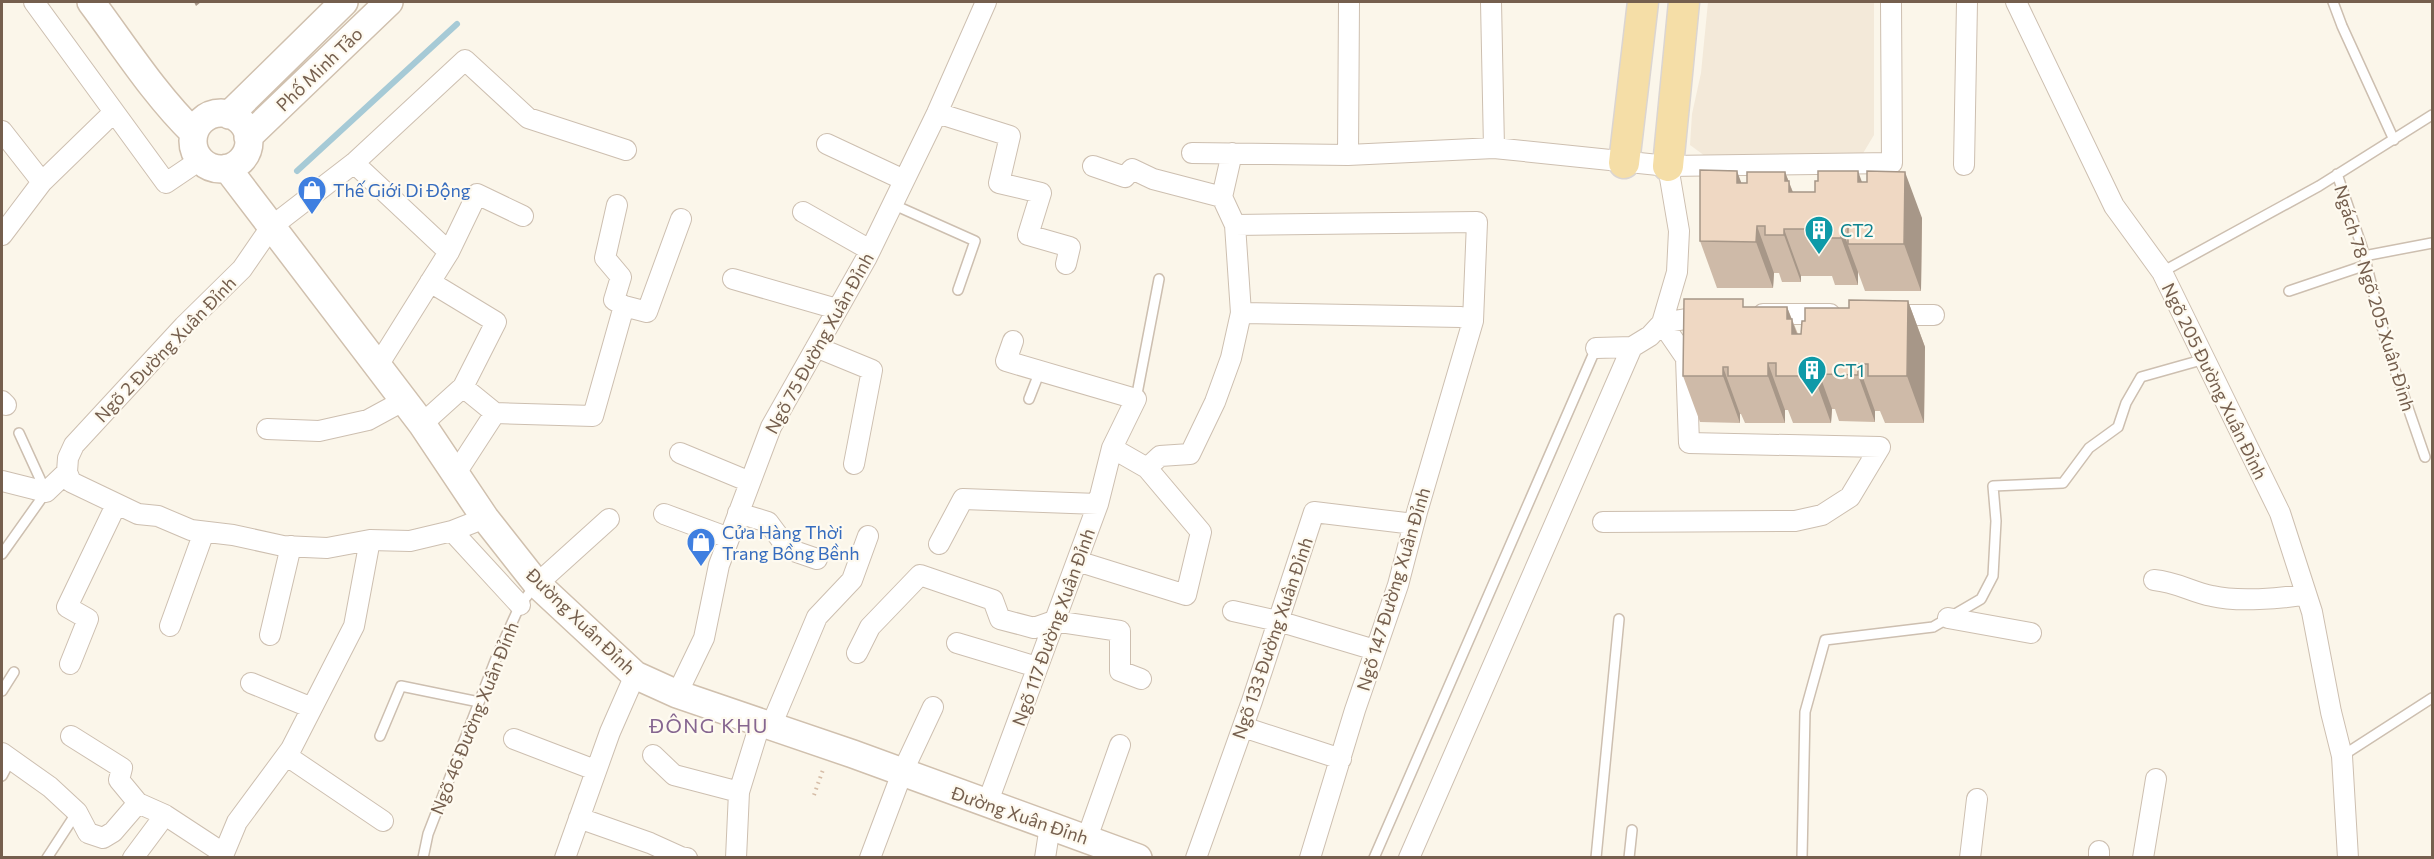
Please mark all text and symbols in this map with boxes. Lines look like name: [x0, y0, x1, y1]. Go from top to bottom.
street label: Phố Minh Tảo: [271, 22, 367, 116]
shop icon: Thế Giới Di Động: [296, 174, 328, 216]
place label: Thế Giới Di Động: [333, 179, 471, 201]
street label: Ngách 78 Ngõ 205 Xuân Đỉnh: [2330, 182, 2420, 414]
building icon: CT2: [1803, 214, 1835, 256]
place label: CT2: [1840, 219, 1874, 241]
street label: Ngõ 75 Đường Xuân Đỉnh: [760, 249, 878, 437]
street label: Ngõ 2 Đường Xuân Đỉnh: [90, 272, 240, 426]
street label: Ngõ 205 Đường Xuân Đỉnh: [2158, 279, 2272, 483]
building icon: CT1: [1796, 354, 1828, 396]
place label: CT1: [1833, 359, 1865, 381]
street label: Ngõ 147 Đường Xuân Đỉnh: [1352, 485, 1434, 693]
place label: Cửa Hàng Thời Trang Bồng Bềnh: [722, 521, 860, 564]
street label: Ngõ 117 Đường Xuân Đỉnh: [1007, 525, 1099, 729]
shop icon: Cửa Hàng Thời Trang Bồng Bềnh: [685, 526, 717, 568]
street label: Ngõ 133 Đường Xuân Đỉnh: [1227, 534, 1317, 742]
street label: Đường Xuân Đỉnh: [521, 563, 640, 679]
street label: Ngõ 46 Đường Xuân Đỉnh: [425, 619, 523, 817]
district label: ĐÔNG KHU: [648, 713, 769, 737]
street label: Đường Xuân Đỉnh: [948, 781, 1091, 849]

